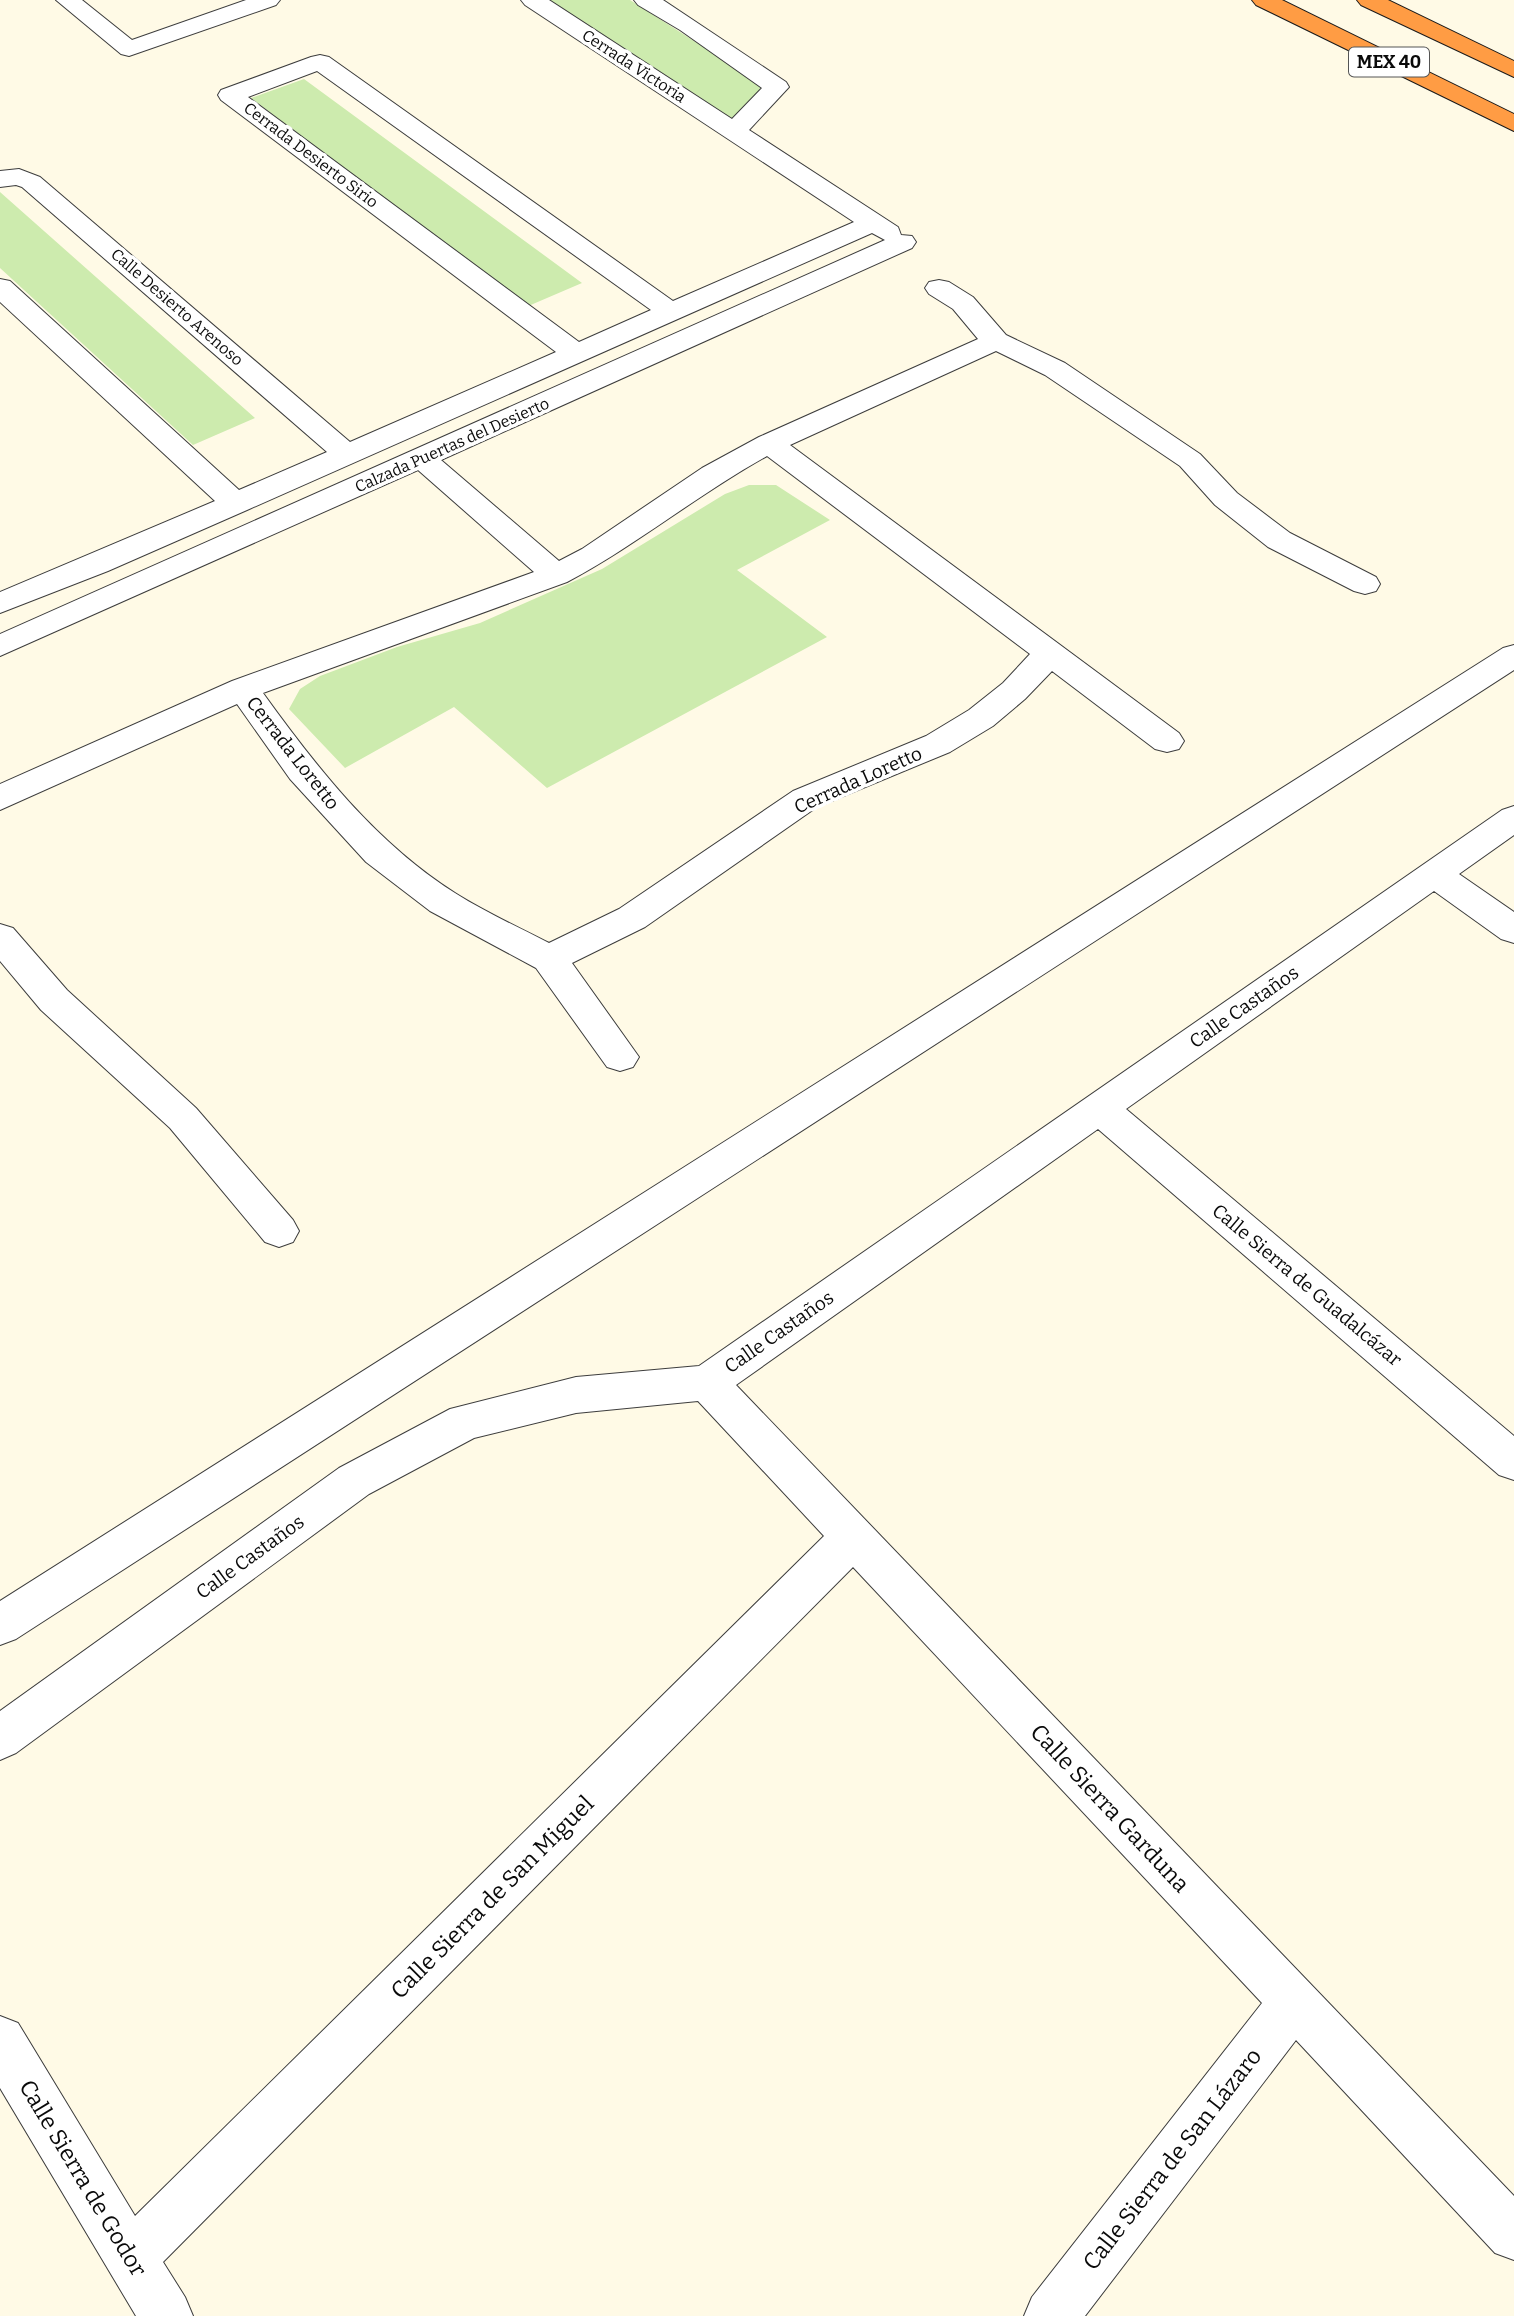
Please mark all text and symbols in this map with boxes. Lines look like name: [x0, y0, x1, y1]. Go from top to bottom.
street label: Cerrada Victoria: [578, 25, 690, 107]
road number: MEX 40: [1349, 48, 1429, 76]
street label: Cerrada Desierto Sirio: [240, 98, 382, 212]
street label: Calle Desierto Arenoso: [107, 244, 247, 370]
street label: Calzada Puertas del Desierto: [352, 394, 552, 496]
street label: Cerrada Loretto: [242, 692, 344, 814]
street label: Cerrada Loretto: [790, 741, 926, 818]
street label: Calle Castaños: [1185, 961, 1303, 1053]
street label: Calle Sierra de Guadalcázar: [1208, 1199, 1407, 1371]
street label: Calle Castaños: [720, 1286, 838, 1378]
street label: Calle Castaños: [192, 1510, 308, 1604]
street label: Calle Sierra Garduna: [1025, 1718, 1196, 1898]
street label: Calle Sierra de San Miguel: [385, 1789, 600, 2004]
street label: Calle Sierra de San Lázaro: [1077, 2043, 1267, 2275]
street label: Calle Sierra de Godor: [13, 2075, 153, 2281]

